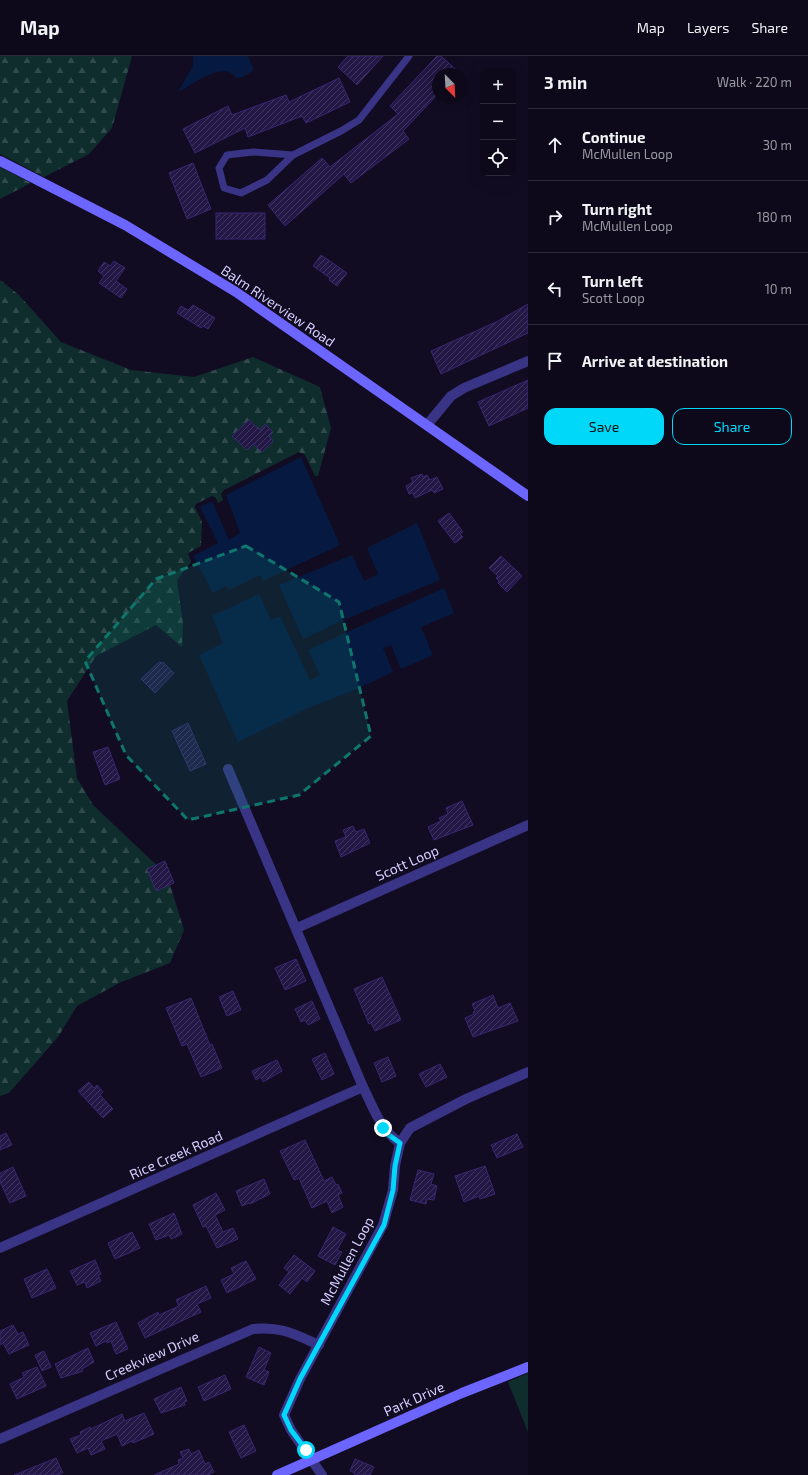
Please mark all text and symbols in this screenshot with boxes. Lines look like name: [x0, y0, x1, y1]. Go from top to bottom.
text: Map: [20, 16, 60, 39]
text: Map: [637, 19, 665, 36]
text: Layers: [687, 19, 729, 36]
text: Share: [751, 19, 788, 36]
north arrow: [432, 68, 468, 104]
map controls: [480, 68, 516, 176]
button: +: [480, 68, 516, 104]
text: 3 min: [544, 72, 587, 92]
text: Walk · 220 m: [717, 74, 792, 90]
button: −: [480, 104, 516, 140]
text: Continue: [582, 128, 645, 146]
icon: ahead: [544, 134, 566, 156]
text: 30 m: [763, 137, 792, 153]
button: locate: [480, 140, 516, 176]
text: McMullen Loop: [582, 146, 673, 162]
text: Turn right: [582, 200, 652, 218]
icon: right: [544, 206, 566, 228]
text: 180 m: [757, 209, 792, 225]
text: McMullen Loop: [582, 218, 673, 234]
street label: Balm Riverview Road: [218, 261, 338, 350]
text: Turn left: [582, 272, 643, 290]
icon: left: [544, 278, 566, 300]
text: 10 m: [765, 281, 792, 297]
text: Scott Loop: [582, 290, 645, 306]
icon: arrive: [544, 350, 566, 372]
text: Arrive at destination: [582, 352, 728, 370]
button: Save: [544, 408, 664, 445]
button: Share: [672, 408, 792, 445]
street label: Scott Loop: [373, 841, 441, 884]
route end: [374, 1119, 392, 1137]
street label: Rice Creek Road: [127, 1126, 225, 1183]
street label: McMullen Loop: [316, 1214, 377, 1308]
street label: Creekview Drive: [102, 1327, 202, 1384]
street label: Park Drive: [381, 1378, 447, 1419]
route start: [297, 1441, 315, 1459]

